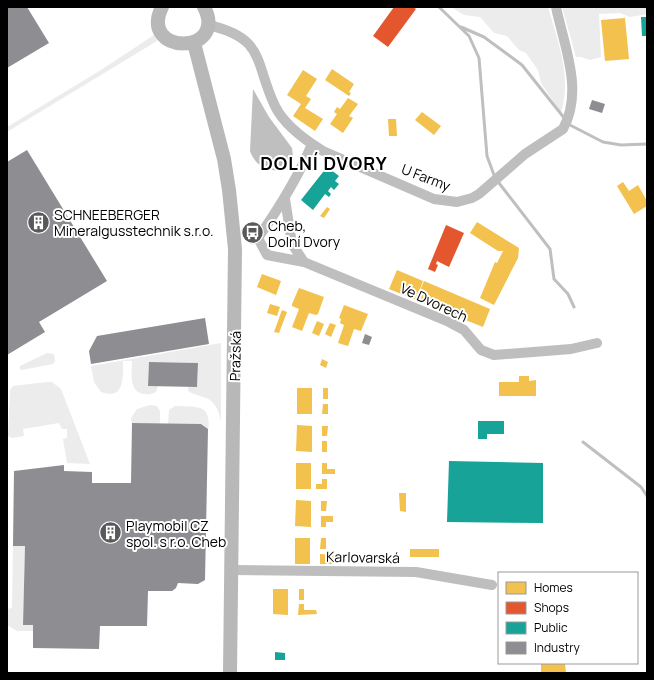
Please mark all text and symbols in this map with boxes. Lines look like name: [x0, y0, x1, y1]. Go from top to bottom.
district label: DOLNÍ DVORY: [260, 151, 388, 175]
street label: U Farmy: [399, 159, 454, 195]
place label: SCHNEEBERGER Mineralgusstechnik s.r.o.: [54, 205, 213, 240]
building icon: SCHNEEBERGER Mineralgusstechnik s.r.o.: [26, 209, 52, 235]
place label: Cheb, Dolní Dvory: [268, 216, 341, 251]
bus stop icon: Cheb, Dolní Dvory: [240, 220, 266, 246]
street label: Ve Dvorech: [397, 278, 471, 326]
street label: Pražská: [225, 331, 245, 381]
place label: Playmobil CZ spol. s r.o. Cheb: [126, 516, 226, 551]
building icon: Playmobil CZ spol. s r.o. Cheb: [97, 520, 123, 546]
street label: Karlovarská: [326, 547, 400, 567]
legend: [498, 572, 638, 664]
text: Homes: [534, 579, 573, 596]
text: Shops: [534, 599, 569, 616]
text: Public: [534, 619, 568, 636]
text: Industry: [534, 639, 580, 656]

